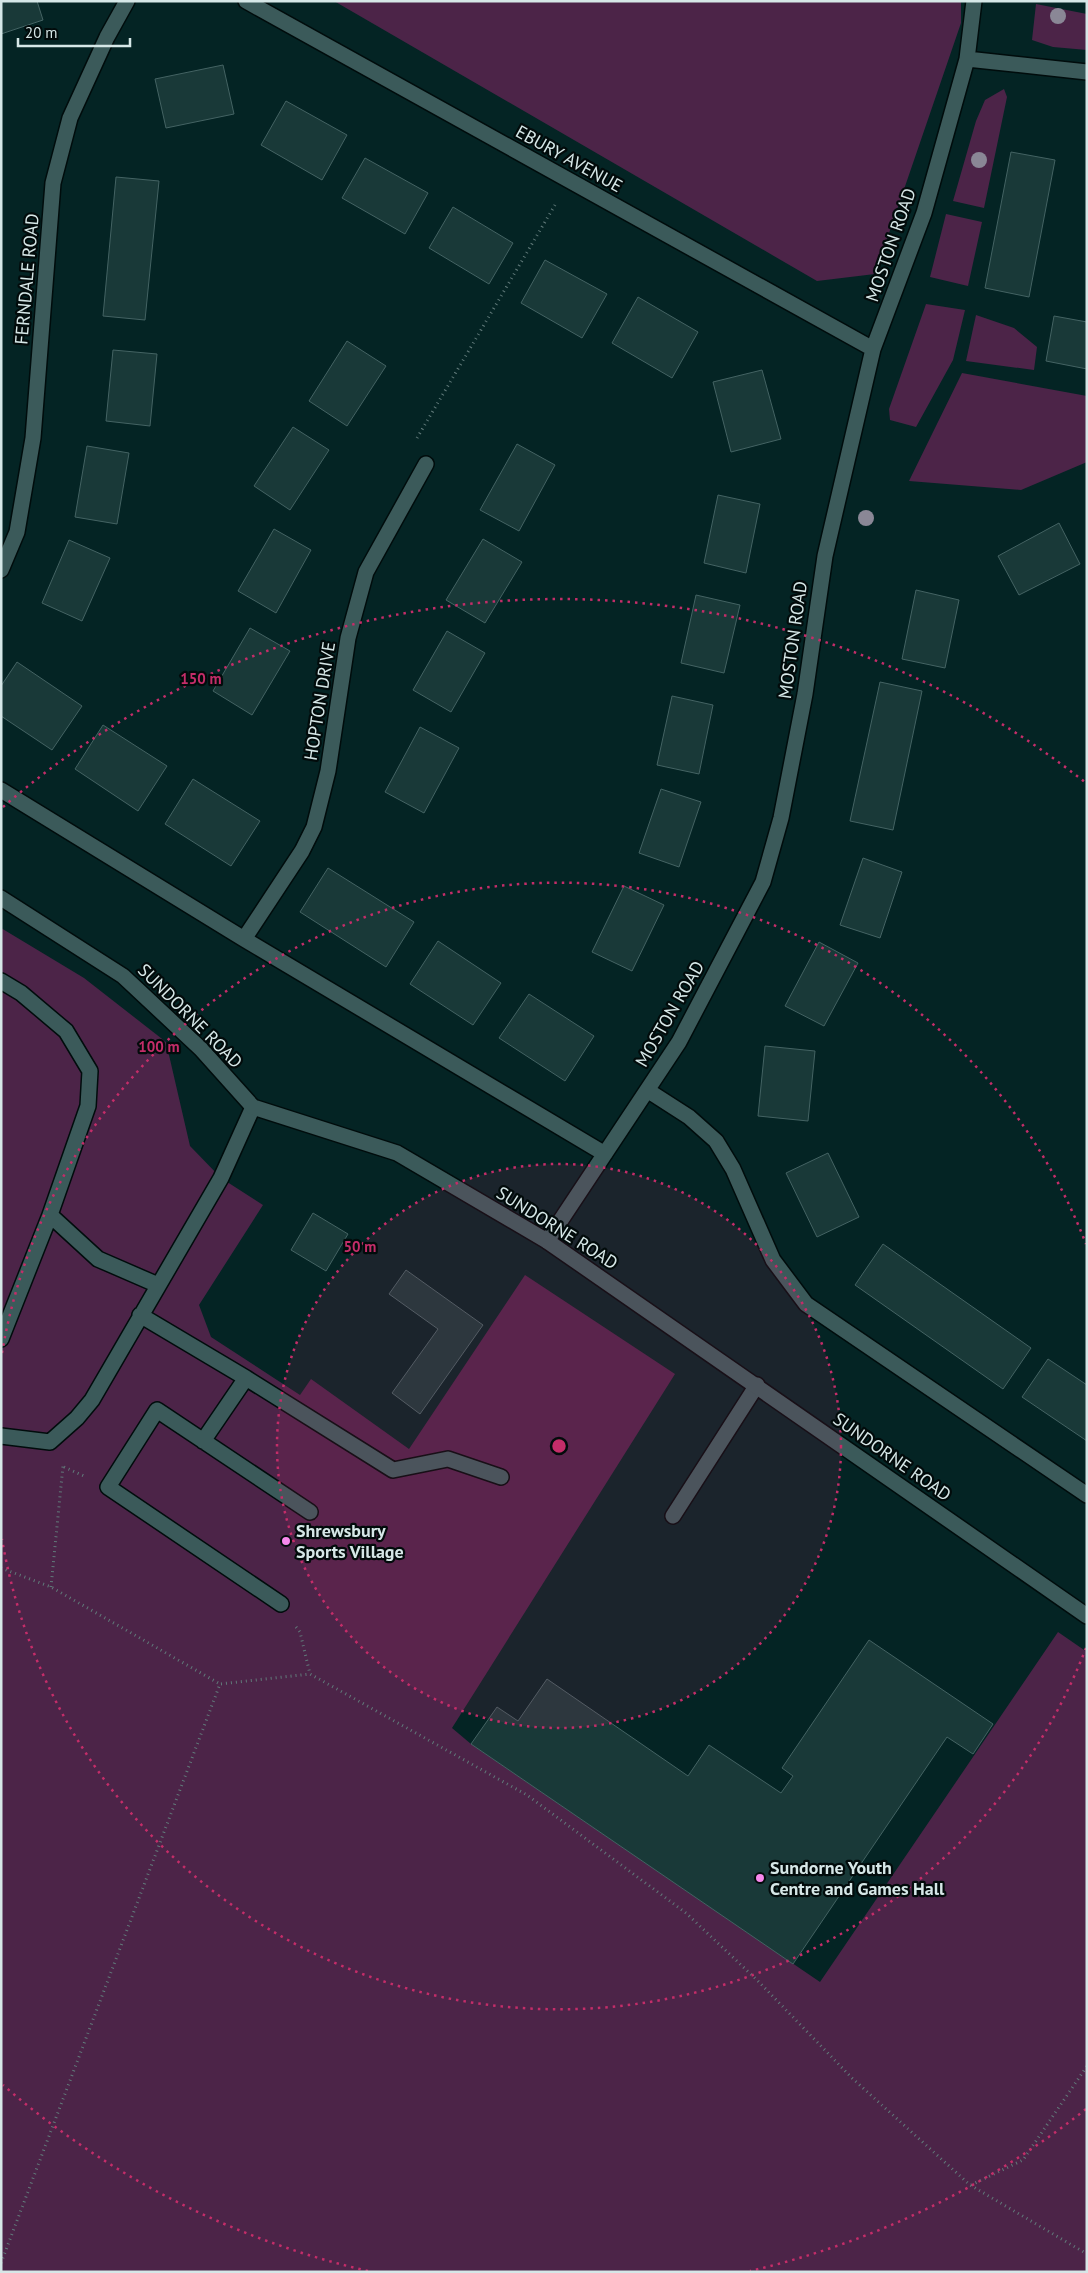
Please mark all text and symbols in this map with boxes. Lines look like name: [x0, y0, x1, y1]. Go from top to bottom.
scale bar: [18, 15, 130, 47]
text: 20 m: [25, 23, 58, 42]
street label: EBURY AVENUE: [512, 120, 627, 197]
street label: MOSTON ROAD: [860, 185, 921, 305]
street label: FERNDALE ROAD: [9, 212, 44, 345]
street label: MOSTON ROAD: [773, 580, 812, 700]
street label: HOPTON DRIVE: [299, 640, 340, 762]
text: 150 m: [180, 669, 222, 688]
street label: MOSTON ROAD: [630, 957, 709, 1071]
street label: SUNDORNE ROAD: [133, 958, 248, 1073]
text: 100 m: [138, 1037, 180, 1056]
street label: SUNDORNE ROAD: [492, 1181, 622, 1274]
text: 50 m: [344, 1237, 376, 1256]
street label: SUNDORNE ROAD: [829, 1407, 956, 1506]
centre of rings: [550, 1437, 568, 1455]
place label: Shrewsbury Sports Village: [296, 1519, 404, 1563]
marker: Shrewsbury Sports Village: [280, 1535, 292, 1547]
place label: Sundorne Youth Centre and Games Hall: [770, 1856, 945, 1900]
marker: Sundorne Youth Centre and Games Hall: [754, 1872, 766, 1884]

